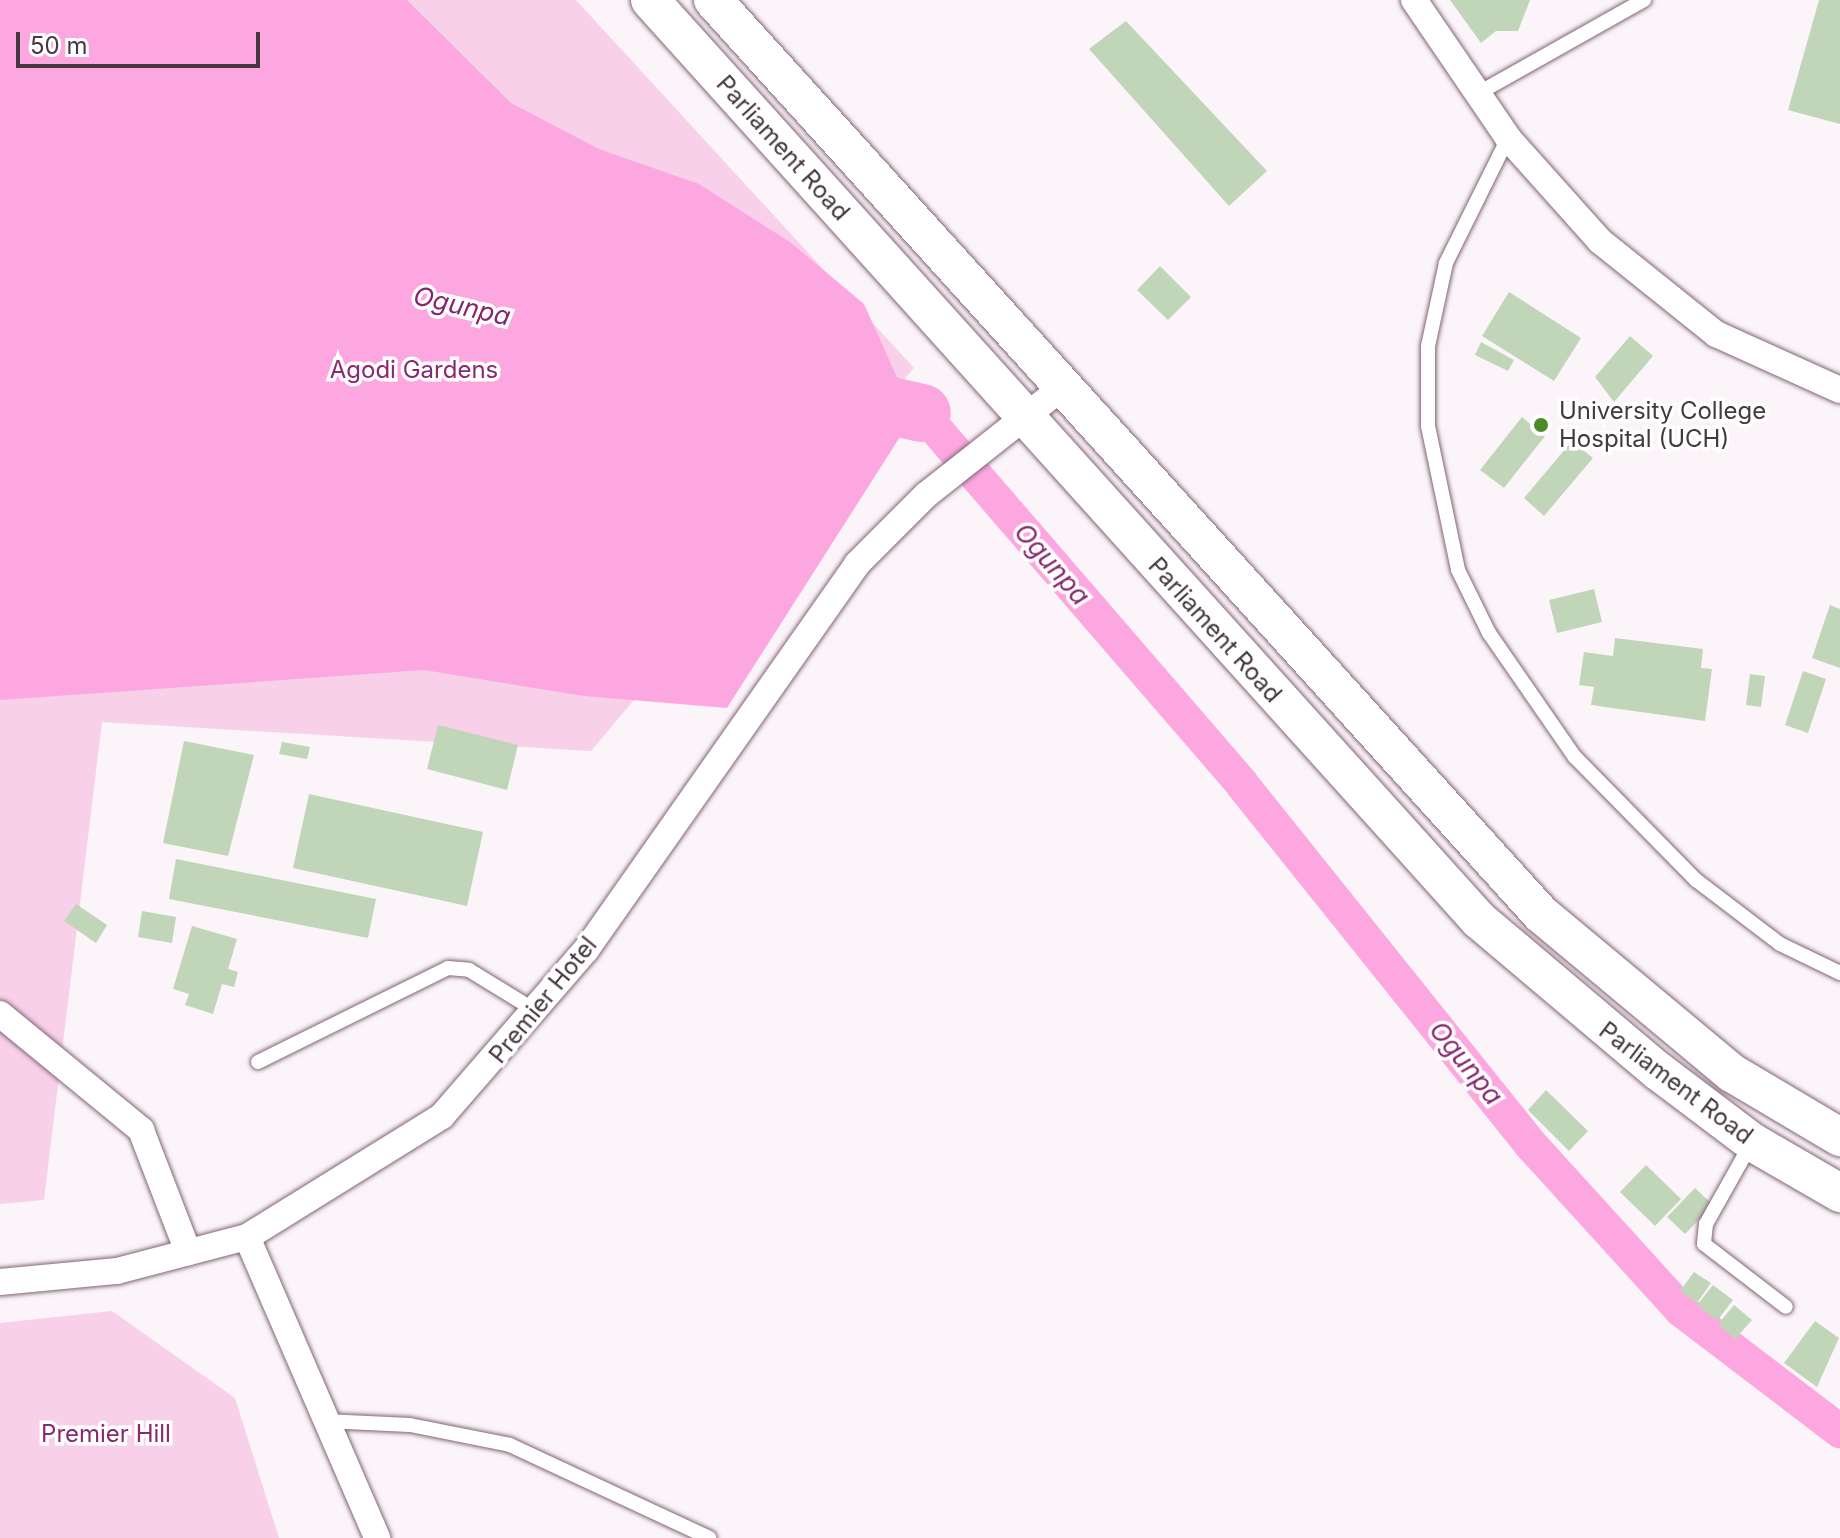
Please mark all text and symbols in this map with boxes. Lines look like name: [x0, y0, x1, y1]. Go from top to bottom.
scale bar: [20, 16, 264, 66]
text: 50 m: [30, 31, 88, 60]
street label: Parliament Road: [710, 70, 856, 226]
water label: Ogunpa: [411, 280, 513, 332]
park label: Agodi Gardens: [330, 356, 498, 384]
place label: University College Hospital (UCH): [1559, 397, 1766, 453]
marker: University College Hospital (UCH): [1530, 414, 1552, 436]
water label: Ogunpa: [1008, 517, 1096, 611]
street label: Parliament Road: [1142, 552, 1288, 708]
street label: Premier Hotel: [483, 931, 603, 1069]
water label: Ogunpa: [1423, 1015, 1509, 1111]
street label: Parliament Road: [1593, 1016, 1759, 1150]
park label: Premier Hill: [41, 1420, 171, 1448]

